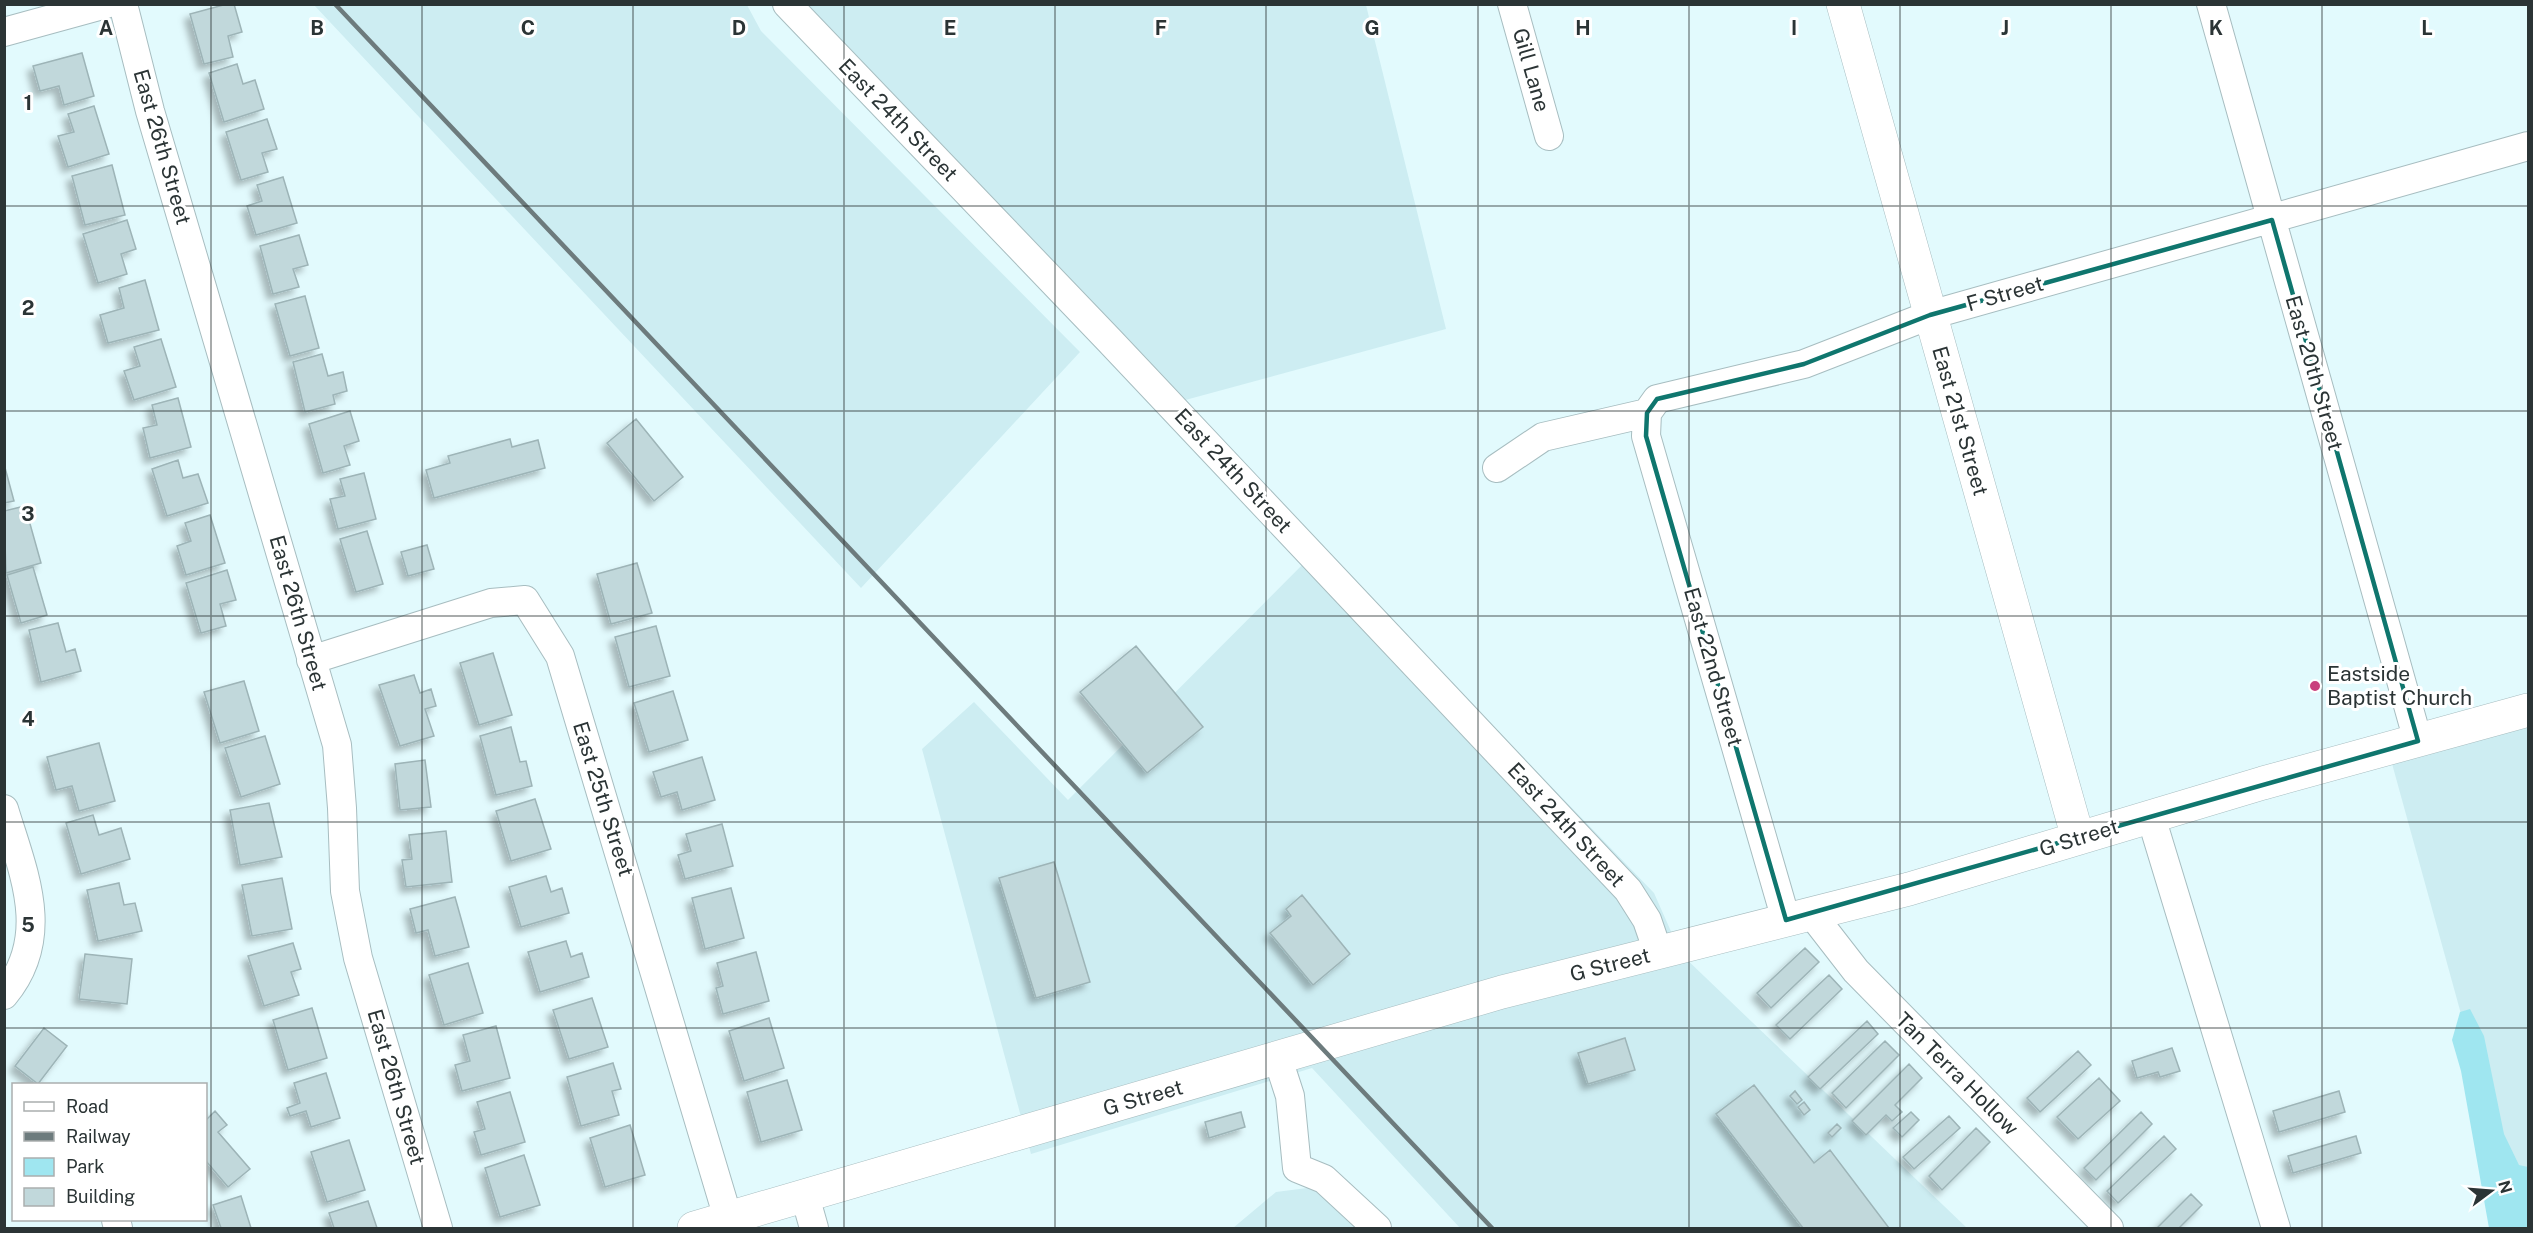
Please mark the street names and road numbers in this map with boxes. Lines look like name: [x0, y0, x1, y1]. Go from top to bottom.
street label: Gill Lane: [1508, 25, 1555, 114]
street label: East 24th Street: [834, 53, 963, 186]
street label: East 26th Street: [128, 66, 197, 227]
street label: F Street: [1963, 271, 2046, 316]
street label: East 20th Street: [2280, 292, 2349, 453]
street label: East 21st Street: [1927, 343, 1994, 498]
street label: East 24th Street: [1169, 403, 1297, 538]
street label: East 26th Street: [264, 532, 333, 693]
street label: East 22nd Street: [1679, 585, 1748, 749]
street label: East 25th Street: [568, 718, 639, 879]
street label: East 24th Street: [1502, 757, 1630, 892]
street label: G Street: [2036, 814, 2122, 861]
street label: G Street: [1567, 942, 1653, 987]
street label: East 26th Street: [362, 1006, 431, 1167]
street label: Tan Terra Hollow: [1891, 1007, 2024, 1140]
street label: G Street: [1100, 1074, 1186, 1121]

